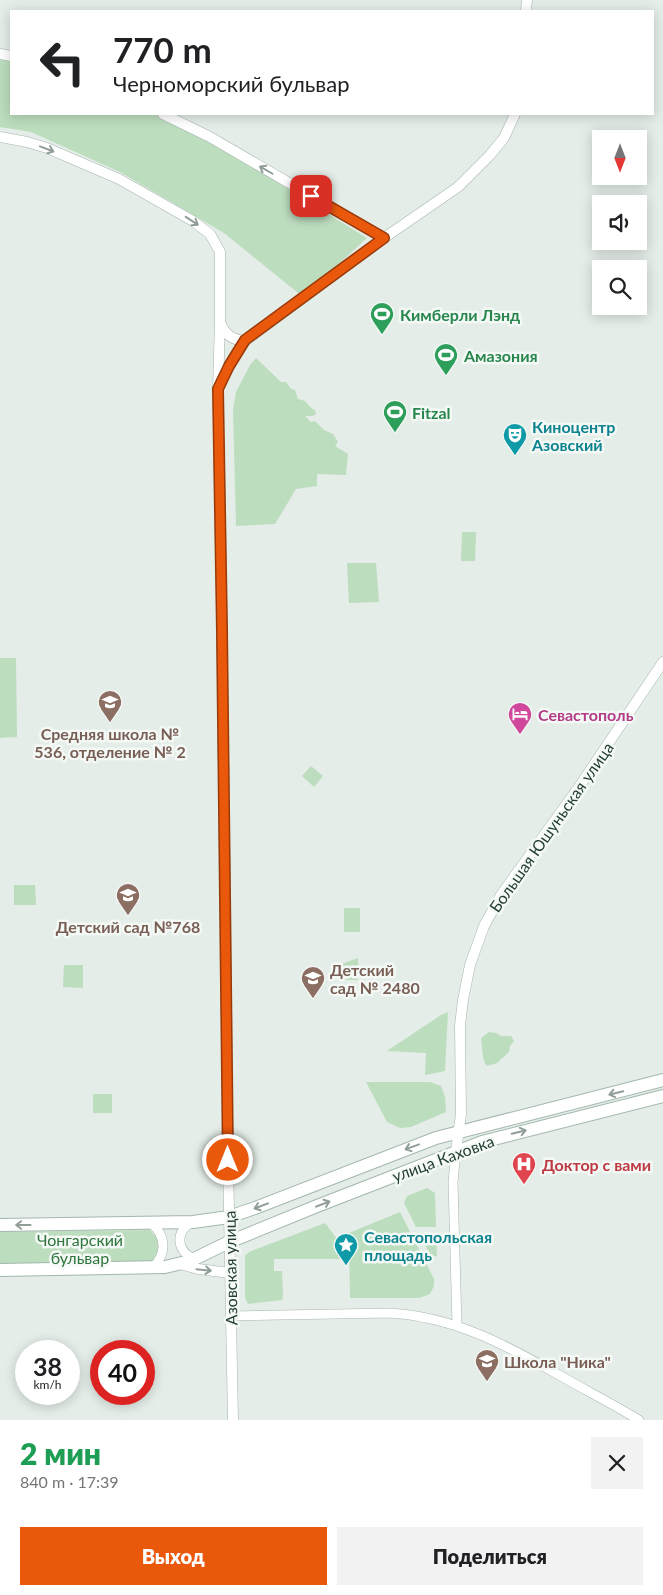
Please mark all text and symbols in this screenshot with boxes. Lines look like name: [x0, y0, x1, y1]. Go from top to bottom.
text: 770 m: [113, 28, 212, 70]
icon: left: [30, 30, 95, 95]
text: Черноморский бульвар: [113, 70, 350, 97]
north arrow: [592, 130, 648, 185]
map controls: [592, 130, 647, 315]
one-way arrow: [39, 145, 54, 154]
one-way arrow: [260, 164, 274, 174]
pin: [290, 175, 332, 217]
icon: arrive: [297, 182, 325, 210]
button: sound: [592, 195, 647, 250]
one-way arrow: [185, 216, 199, 226]
button: search: [592, 260, 647, 315]
sports icon: Кимберли Лэнд: [369, 301, 395, 335]
place label: Кимберли Лэнд: [400, 305, 520, 324]
sports icon: Амазония: [433, 342, 459, 376]
place label: Амазония: [463, 346, 538, 365]
sports icon: Fitzal: [382, 399, 408, 433]
place label: Fitzal: [412, 403, 451, 422]
place label: Киноцентр Азовский: [531, 417, 615, 454]
theatre icon: Киноцентр Азовский: [502, 422, 528, 456]
school or university icon: Средняя школа № 536, отделение № 2: [97, 689, 123, 723]
hotel icon: Севастополь: [507, 701, 533, 735]
place label: Севастополь: [538, 705, 634, 724]
place label: Средняя школа № 536, отделение № 2: [34, 724, 186, 761]
street label: Большая Юшуньская улица: [485, 738, 617, 916]
school or university icon: Детский сад №768: [115, 882, 141, 916]
place label: Детский сад №768: [56, 917, 200, 936]
place label: Детский сад № 2480: [330, 960, 420, 997]
school or university icon: Детский сад № 2480: [300, 965, 326, 999]
one-way arrow: [608, 1089, 624, 1098]
one-way arrow: [511, 1127, 527, 1136]
street label: улица Каховка: [389, 1131, 497, 1185]
position arrow: [201, 1133, 253, 1185]
one-way arrow: [404, 1142, 420, 1152]
hospital icon: Доктор с вами: [511, 1151, 537, 1185]
place label: Доктор с вами: [542, 1155, 651, 1174]
one-way arrow: [315, 1198, 330, 1208]
one-way arrow: [254, 1202, 269, 1211]
street label: Азовская улица: [220, 1211, 240, 1325]
one-way arrow: [15, 1220, 32, 1230]
place label: Севастопольская площадь: [364, 1227, 492, 1264]
park label: Чонгарский бульвар: [37, 1230, 123, 1267]
place icon: Севастопольская площадь: [333, 1232, 359, 1266]
one-way arrow: [196, 1265, 212, 1275]
speed limit sign: 40: [90, 1340, 155, 1405]
school or university icon: Школа "Ника": [474, 1348, 500, 1382]
text: 38: [33, 1351, 62, 1381]
place label: Школа "Ника": [504, 1352, 611, 1371]
text: km/h: [33, 1377, 62, 1392]
text: 2 мин: [20, 1435, 101, 1471]
button: close: [591, 1437, 643, 1489]
text: 840 m · 17:39: [20, 1472, 119, 1491]
button: Выход: [20, 1527, 327, 1585]
button: Поделиться: [337, 1527, 643, 1585]

